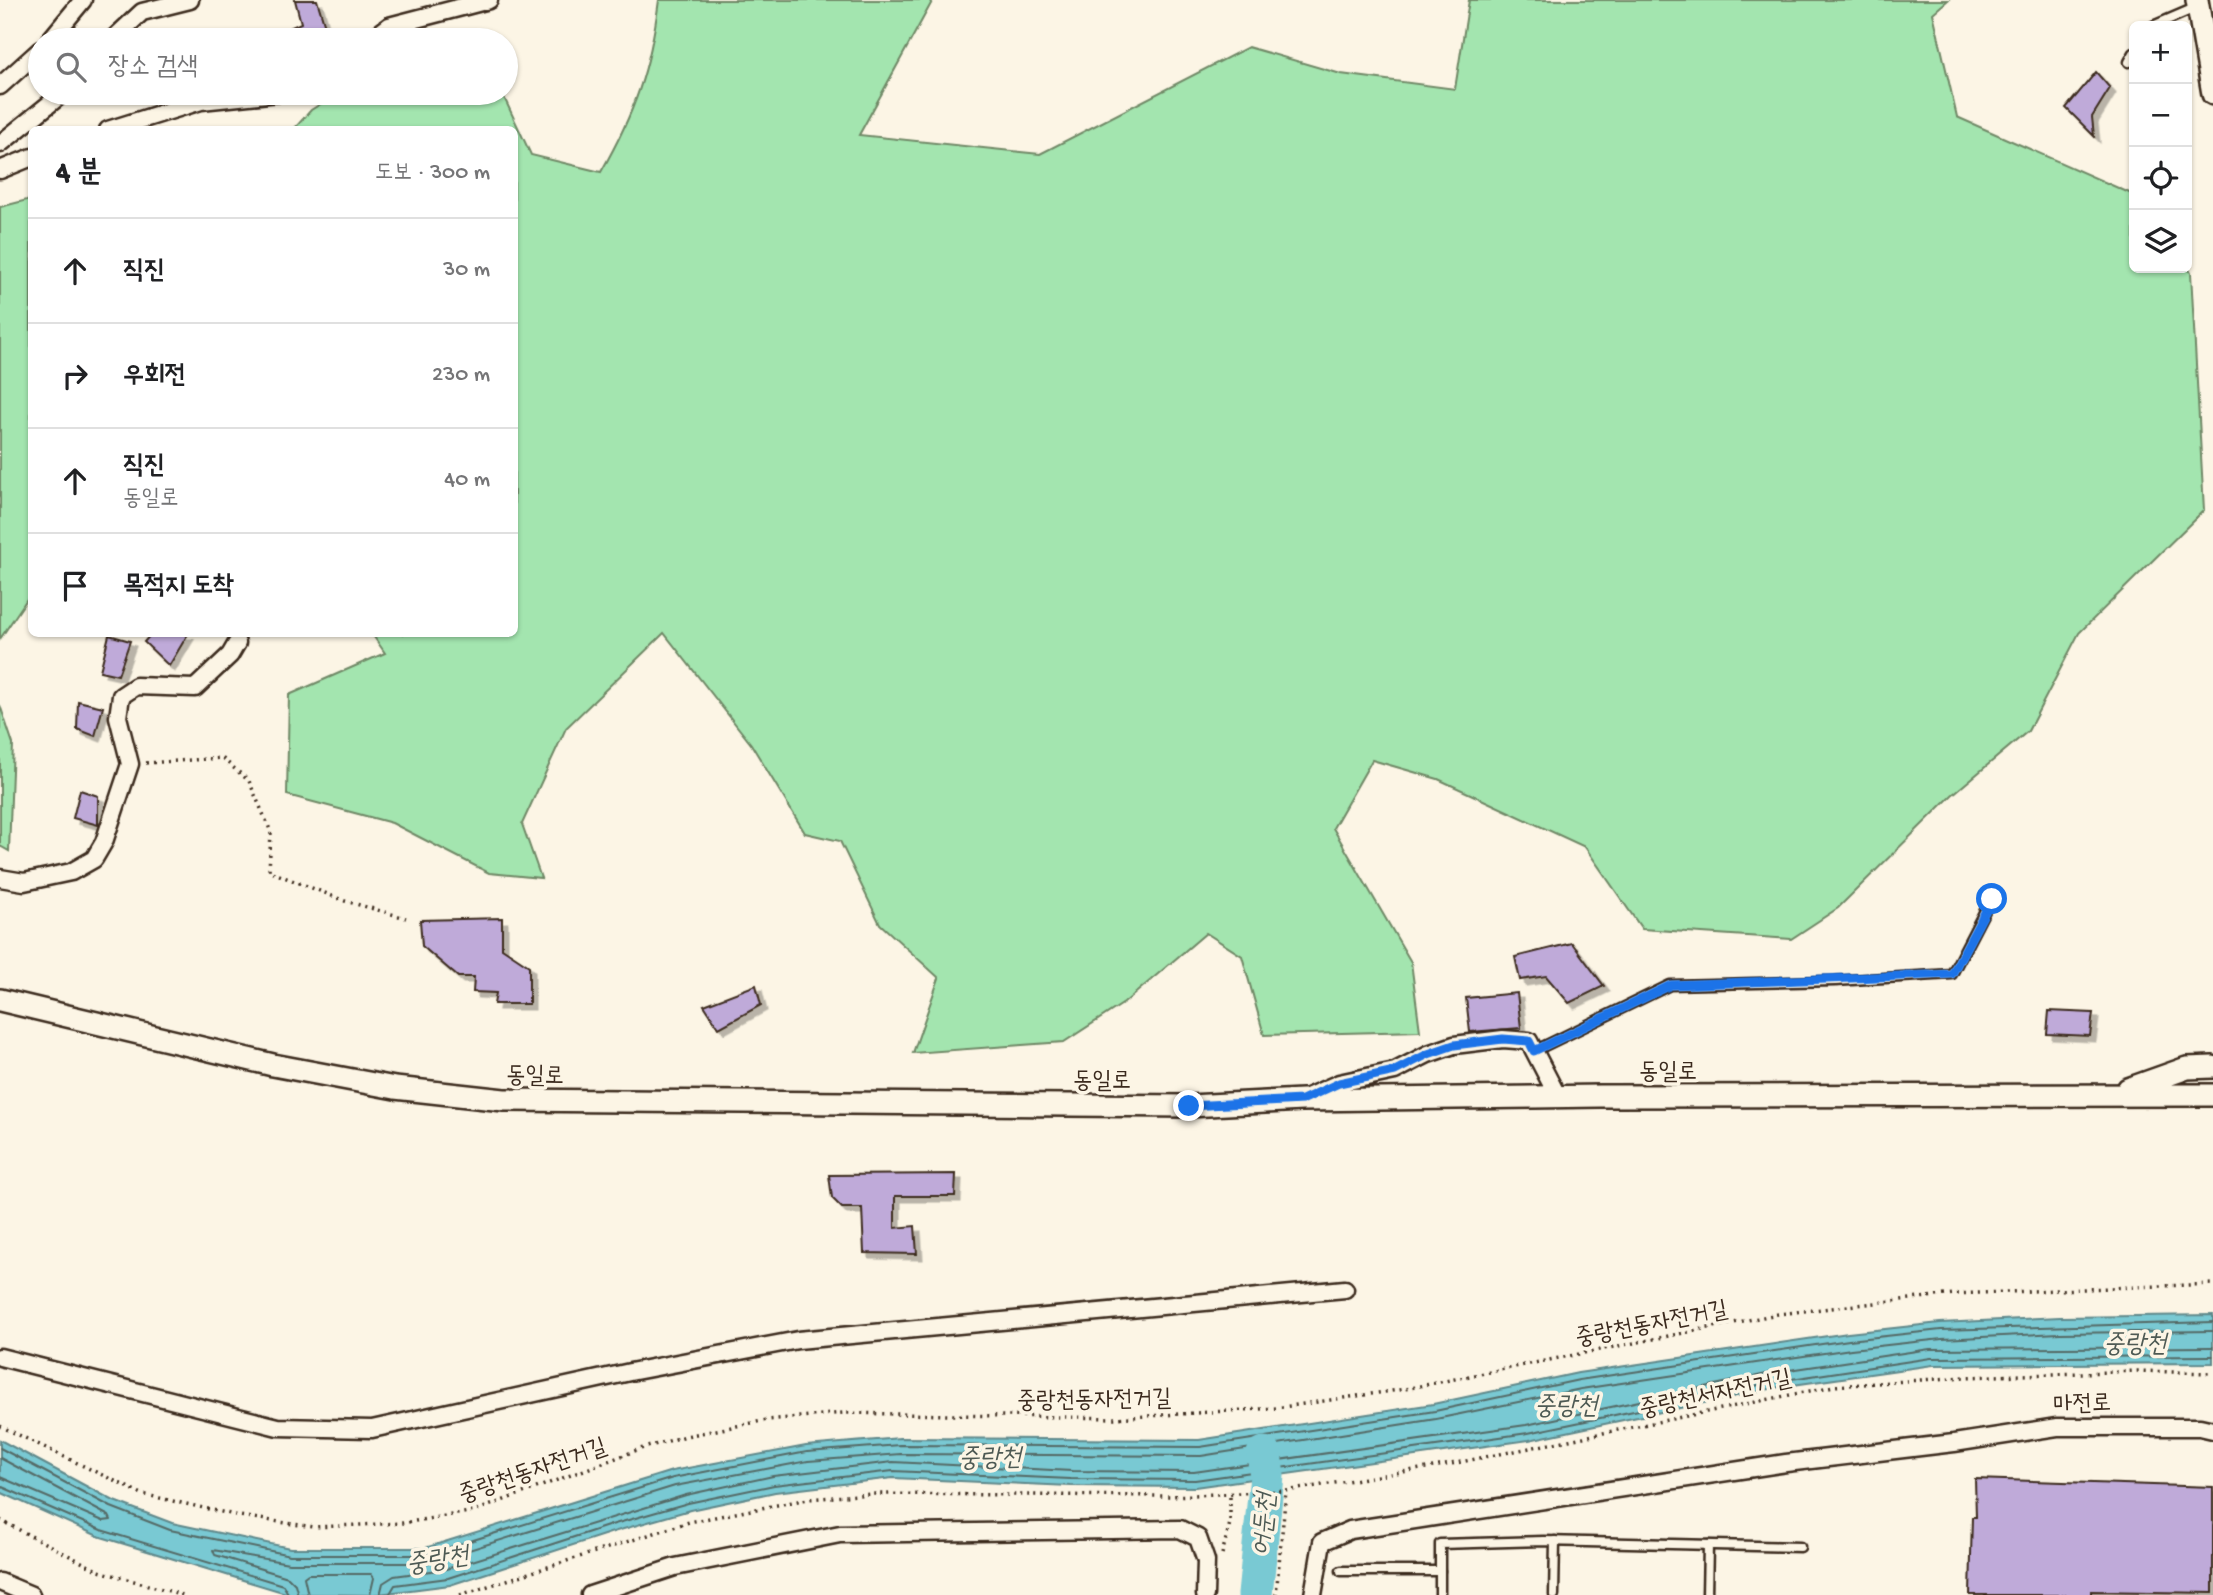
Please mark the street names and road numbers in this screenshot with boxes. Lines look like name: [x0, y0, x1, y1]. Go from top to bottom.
street label: 동일로: [1639, 1059, 1697, 1088]
street label: 동일로: [506, 1062, 564, 1093]
street label: 동일로: [1073, 1068, 1131, 1097]
street label: 중랑천동자전거길: [1573, 1296, 1730, 1354]
street label: 중랑천서자전거길: [1637, 1365, 1794, 1426]
street label: 중랑천동자전거길: [1017, 1386, 1172, 1417]
street label: 마전로: [2053, 1390, 2112, 1421]
street label: 중랑천동자전거길: [455, 1433, 611, 1511]

